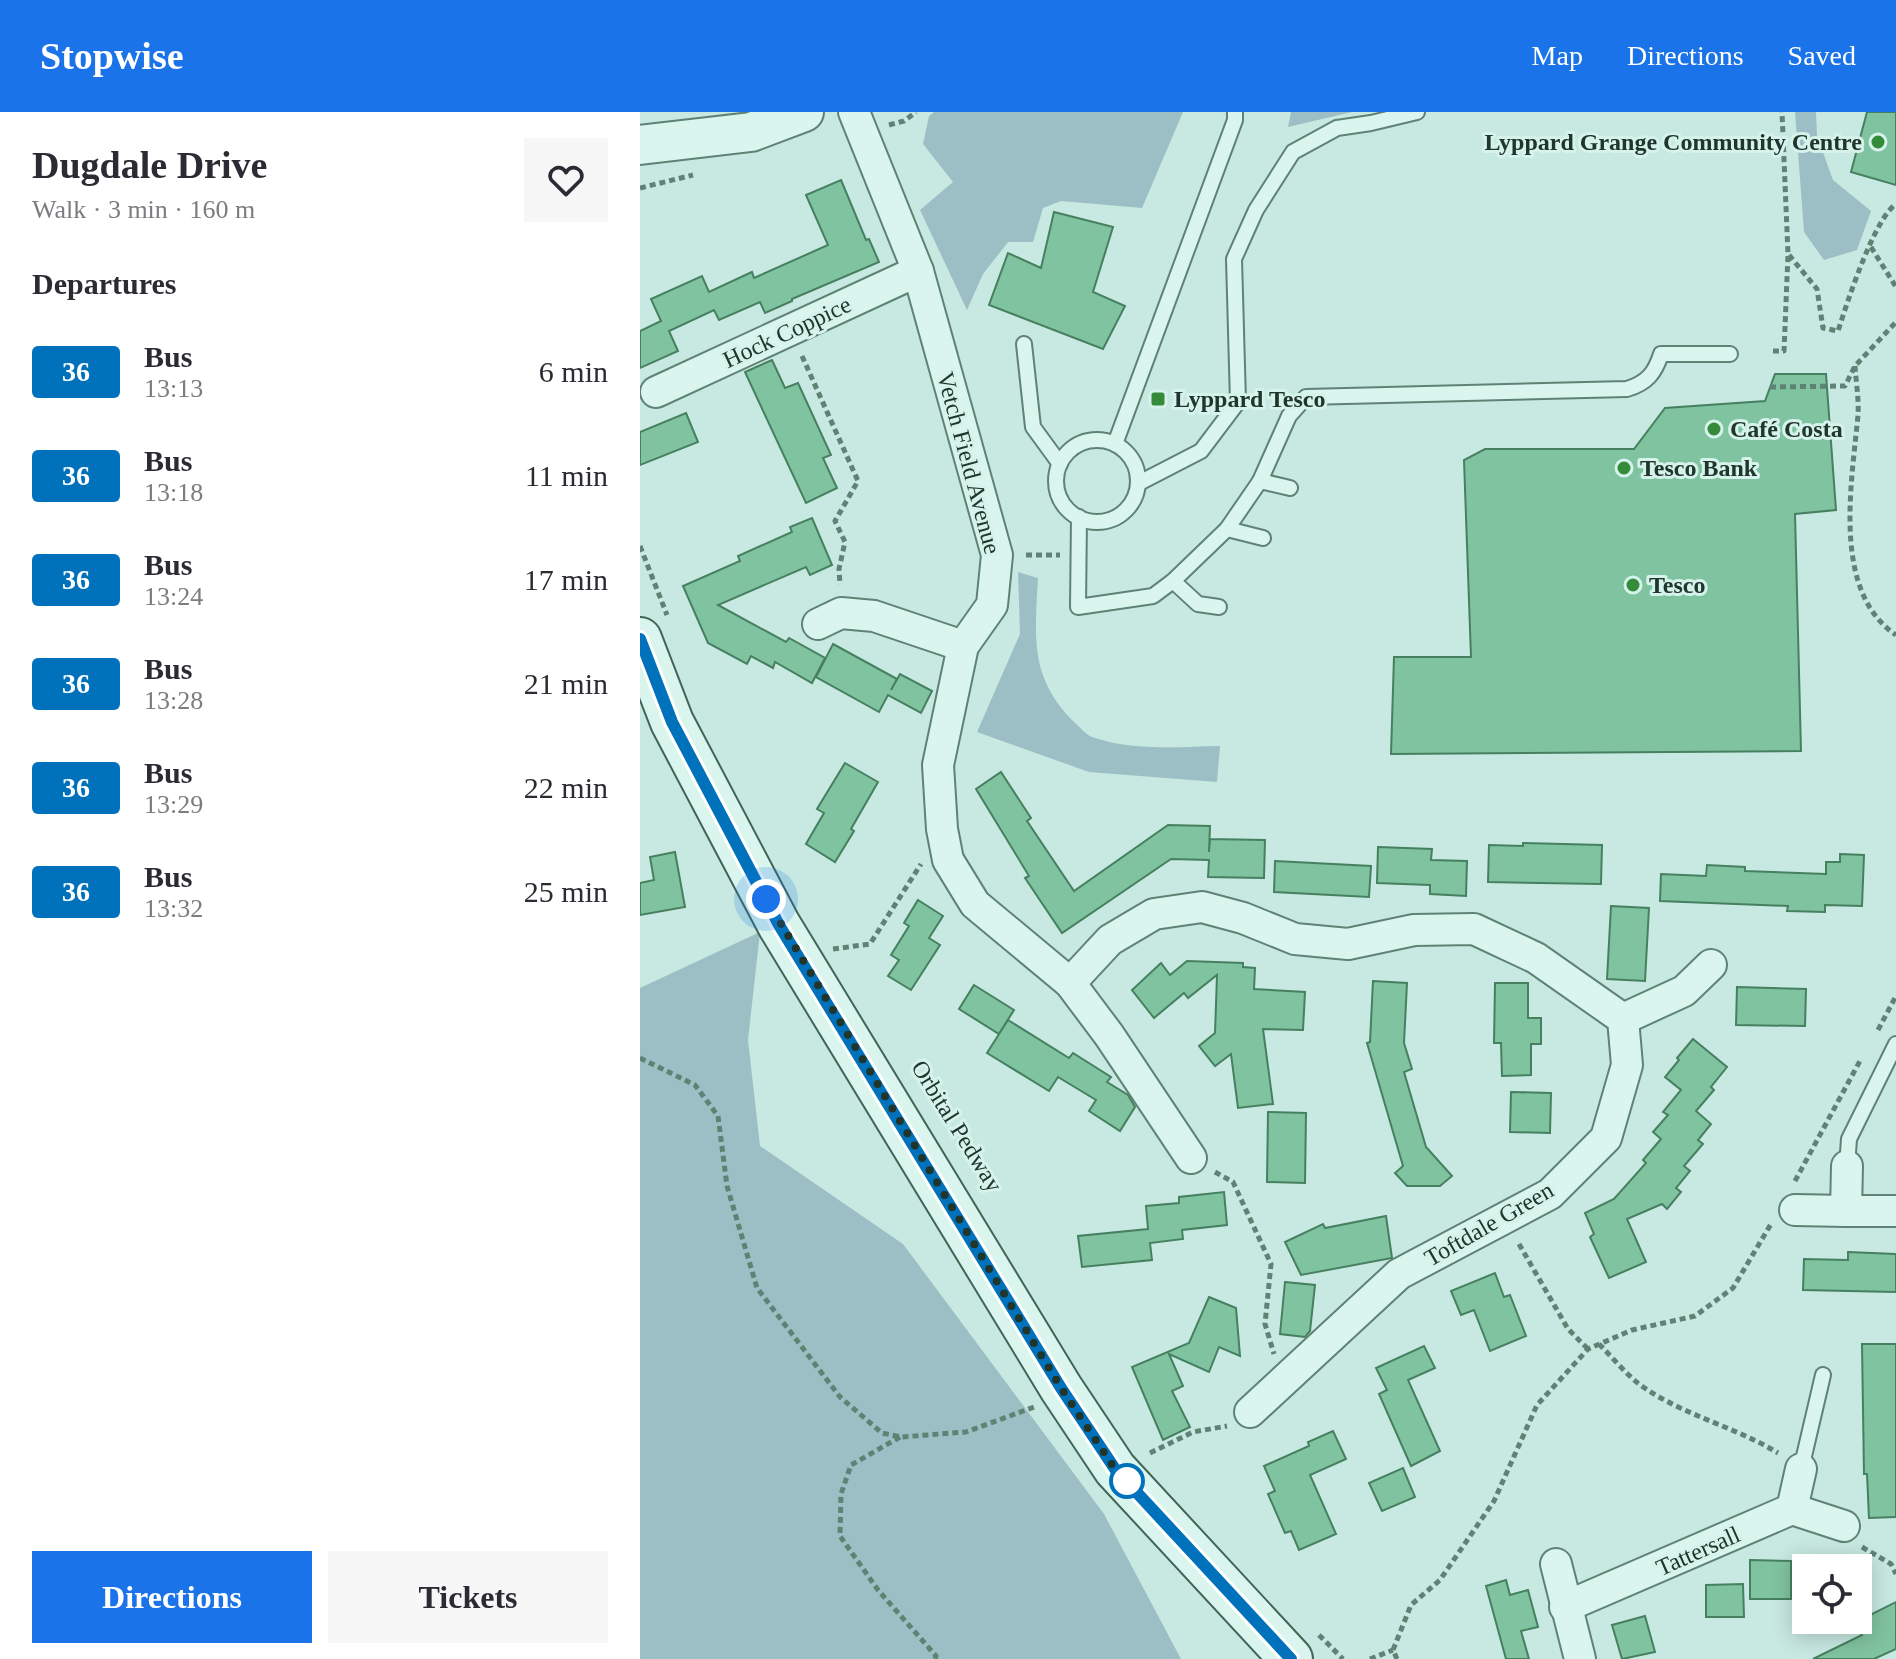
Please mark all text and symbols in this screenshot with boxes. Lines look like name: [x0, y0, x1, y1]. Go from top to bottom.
text: Stopwise: [40, 35, 184, 77]
text: Map: [1532, 40, 1583, 71]
text: Directions: [1627, 40, 1744, 71]
text: Saved: [1788, 40, 1856, 71]
place label: Lyppard Grange Community Centre: [1484, 129, 1862, 155]
marker: Lyppard Grange Community Centre: [1869, 133, 1887, 151]
button: heart: [524, 138, 608, 222]
text: Dugdale Drive: [32, 144, 267, 186]
text: Walk · 3 min · 160 m: [32, 195, 255, 224]
text: Departures: [32, 267, 176, 300]
street label: Hock Coppice: [719, 291, 855, 373]
text: Bus: [144, 340, 192, 373]
text: 6 min: [539, 355, 608, 388]
text: 36: [62, 356, 90, 387]
street label: Vetch Field Avenue: [932, 369, 1006, 557]
text: 13:13: [144, 374, 203, 403]
place label: Lyppard Tesco: [1174, 386, 1325, 412]
marker: Lyppard Tesco: [1149, 390, 1167, 408]
place label: Café Costa: [1730, 416, 1843, 442]
marker: Café Costa: [1705, 420, 1723, 438]
text: Bus: [144, 444, 192, 477]
place label: Tesco Bank: [1640, 455, 1758, 481]
text: 11 min: [525, 459, 608, 492]
marker: Tesco Bank: [1615, 459, 1633, 477]
text: 36: [62, 460, 90, 491]
text: 13:18: [144, 478, 203, 507]
text: Bus: [144, 548, 192, 581]
text: 17 min: [524, 563, 608, 596]
text: 36: [62, 564, 90, 595]
place label: Tesco: [1649, 572, 1705, 598]
marker: Tesco: [1624, 576, 1642, 594]
text: 13:24: [144, 582, 203, 611]
text: Bus: [144, 652, 192, 685]
text: 21 min: [524, 667, 608, 700]
text: 36: [62, 668, 90, 699]
text: 13:28: [144, 686, 203, 715]
text: Bus: [144, 756, 192, 789]
text: 22 min: [524, 771, 608, 804]
text: 36: [62, 772, 90, 803]
text: 13:29: [144, 790, 203, 819]
text: Bus: [144, 860, 192, 893]
text: 25 min: [524, 875, 608, 908]
text: 36: [62, 876, 90, 907]
your location: [746, 879, 786, 919]
text: 13:32: [144, 894, 203, 923]
street label: Orbital Pedway: [906, 1056, 1008, 1196]
street label: Toftdale Green: [1420, 1177, 1558, 1271]
unlabelled marker: [1110, 1464, 1144, 1498]
street label: Tattersall: [1652, 1521, 1744, 1581]
button: Directions: [32, 1551, 312, 1643]
button: Tickets: [328, 1551, 608, 1643]
map controls: [1792, 1554, 1872, 1634]
button: locate: [1792, 1554, 1872, 1634]

